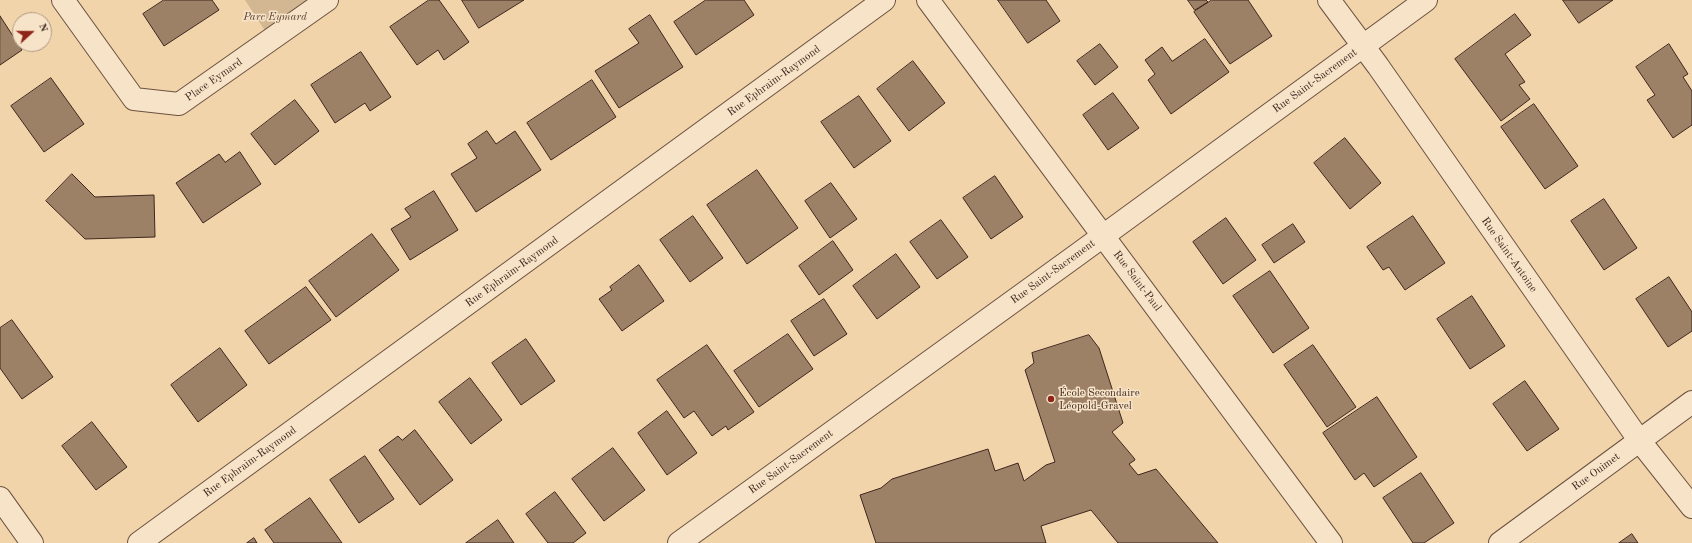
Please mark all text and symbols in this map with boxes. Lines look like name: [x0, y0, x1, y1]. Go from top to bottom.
park label: Parc Eymard: [243, 10, 307, 24]
north arrow: [12, 12, 52, 52]
text: N: [36, 22, 49, 34]
street label: Rue Ephraim-Raymond: [725, 43, 823, 119]
street label: Rue Saint-Sacrement: [1270, 46, 1360, 116]
street label: Place Eymard: [183, 55, 245, 105]
street label: Rue Saint-Antoine: [1478, 215, 1540, 295]
street label: Rue Ephraim-Raymond: [463, 234, 561, 310]
street label: Rue Saint-Sacrement: [1008, 237, 1098, 307]
street label: Rue Saint-Paul: [1110, 248, 1164, 314]
place label: École Secondaire Léopold-Gravel: [1059, 386, 1140, 412]
marker: École Secondaire Léopold-Gravel: [1046, 394, 1056, 404]
street label: Rue Ephraim-Raymond: [201, 424, 299, 500]
street label: Rue Saint-Sacrement: [746, 427, 836, 497]
street label: Rue Ouimet: [1569, 450, 1623, 494]

